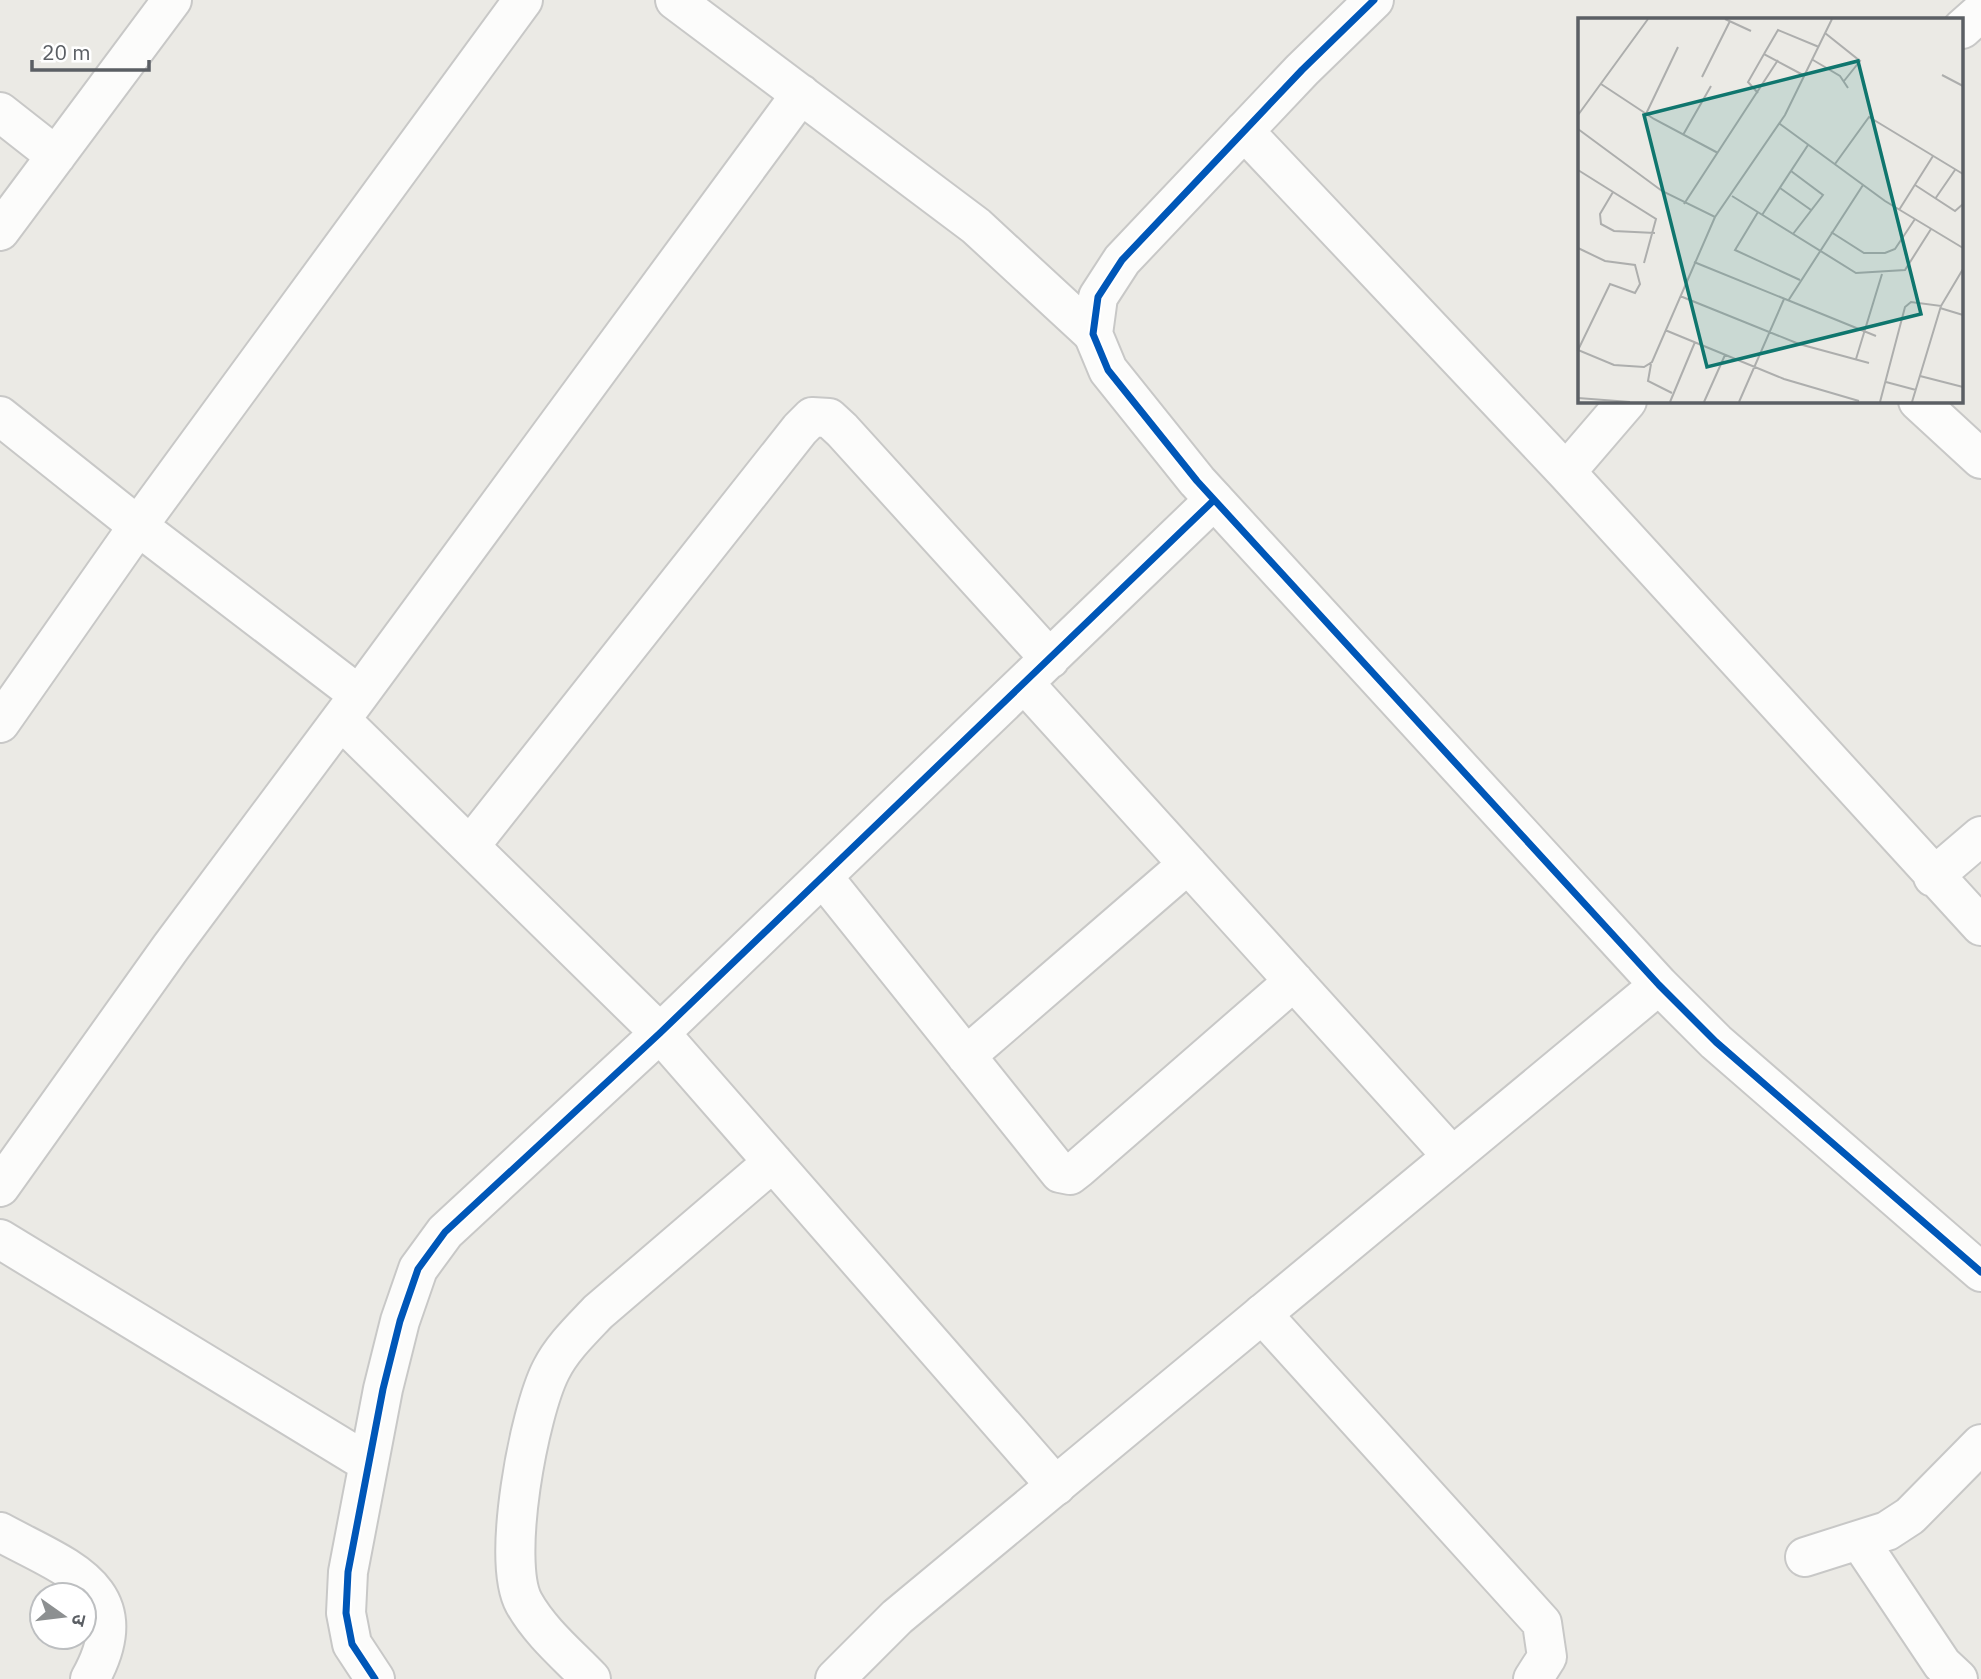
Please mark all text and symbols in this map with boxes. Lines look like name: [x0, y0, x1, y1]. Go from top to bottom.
inset map: [1578, 18, 1964, 402]
scale bar: [32, 28, 149, 72]
text: 20 m: [42, 38, 91, 66]
north arrow: [28, 1581, 98, 1651]
text: उ: [66, 1612, 92, 1629]

